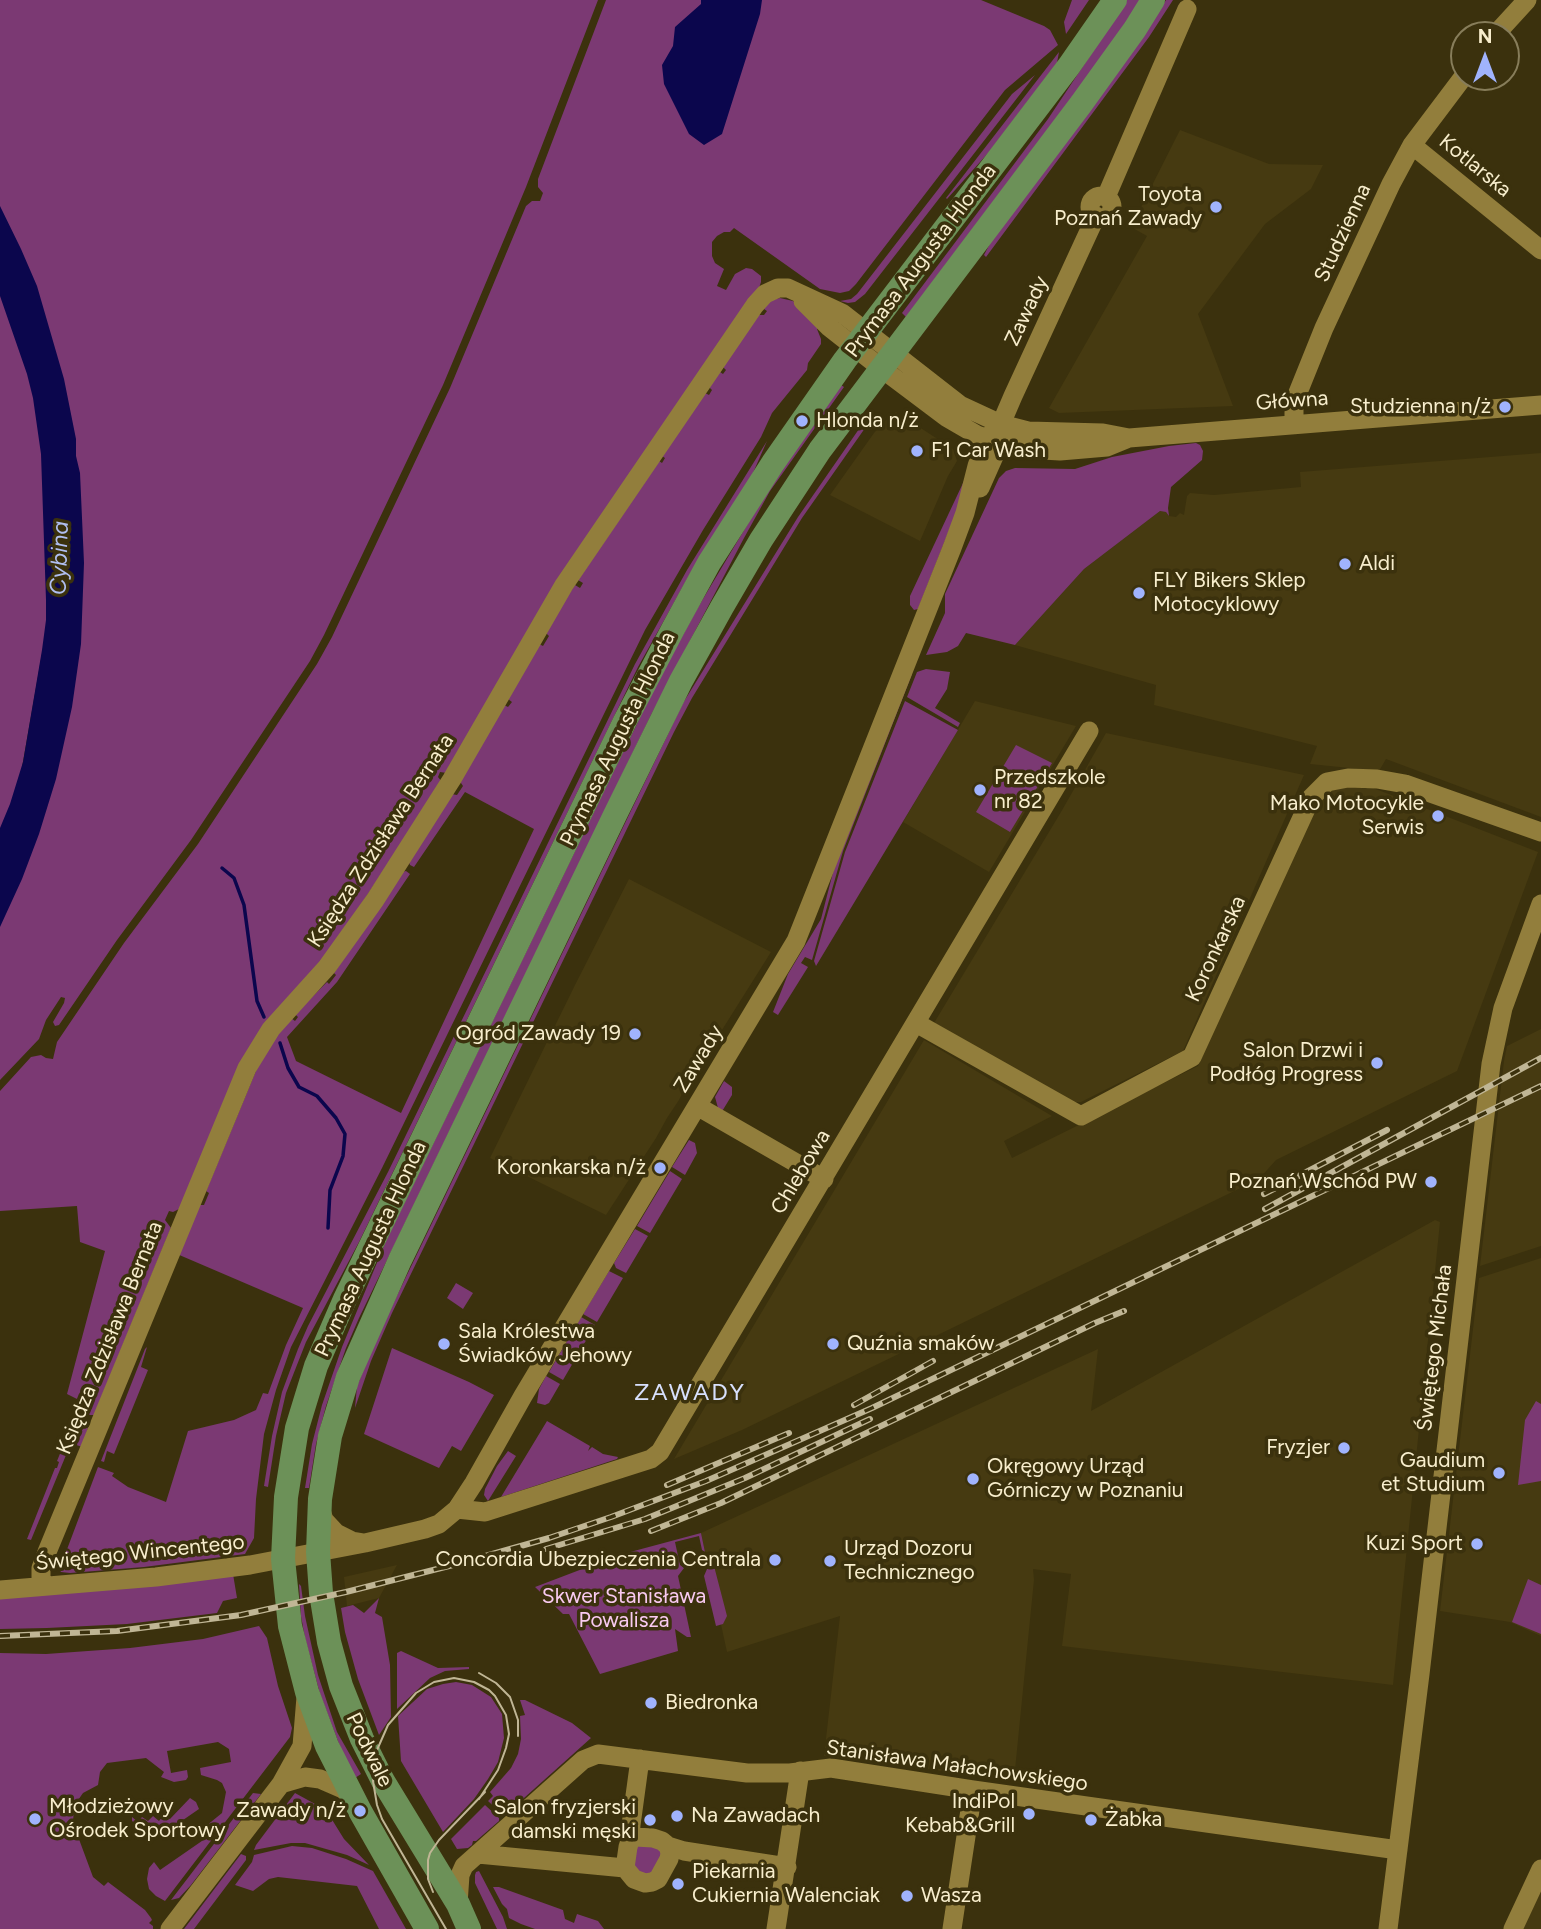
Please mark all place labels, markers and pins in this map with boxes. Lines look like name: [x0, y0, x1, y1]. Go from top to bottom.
place label: Toyota Poznań Zawady: [1054, 182, 1202, 232]
marker: Toyota Poznań Zawady: [1208, 199, 1224, 215]
place label: Studzienna n/ż: [1350, 394, 1491, 420]
marker: Studzienna n/ż: [1497, 399, 1513, 415]
place label: Hlonda n/ż: [816, 408, 919, 434]
marker: Hlonda n/ż: [794, 413, 810, 429]
place label: F1 Car Wash: [931, 438, 1046, 464]
marker: F1 Car Wash: [909, 443, 925, 459]
place label: Aldi: [1359, 551, 1395, 577]
marker: Aldi: [1337, 556, 1353, 572]
place label: FLY Bikers Sklep Motocyklowy: [1153, 568, 1306, 618]
marker: FLY Bikers Sklep Motocyklowy: [1131, 585, 1147, 601]
place label: Przedszkole nr 82: [994, 765, 1106, 815]
marker: Przedszkole nr 82: [972, 782, 988, 798]
place label: Mako Motocykle Serwis: [1270, 791, 1424, 841]
marker: Mako Motocykle Serwis: [1430, 808, 1446, 824]
place label: Ogród Zawady 19: [456, 1021, 621, 1047]
marker: Ogród Zawady 19: [627, 1026, 643, 1042]
place label: Salon Drzwi i Podłóg Progress: [1209, 1038, 1363, 1088]
marker: Salon Drzwi i Podłóg Progress: [1369, 1055, 1385, 1071]
place label: Koronkarska n/ż: [497, 1155, 646, 1181]
marker: Koronkarska n/ż: [652, 1160, 668, 1176]
place label: Poznań Wschód PW: [1228, 1169, 1417, 1195]
marker: Poznań Wschód PW: [1423, 1174, 1439, 1190]
place label: Sala Królestwa Świadków Jehowy: [458, 1319, 632, 1369]
place label: Quźnia smaków: [847, 1331, 995, 1357]
marker: Sala Królestwa Świadków Jehowy: [436, 1336, 452, 1352]
marker: Quźnia smaków: [825, 1336, 841, 1352]
place label: Fryzjer: [1266, 1435, 1330, 1461]
marker: Fryzjer: [1336, 1440, 1352, 1456]
place label: Gaudium et Studium: [1381, 1448, 1485, 1498]
place label: Okręgowy Urząd Górniczy w Poznaniu: [987, 1454, 1184, 1504]
marker: Gaudium et Studium: [1491, 1465, 1507, 1481]
marker: Okręgowy Urząd Górniczy w Poznaniu: [965, 1471, 981, 1487]
place label: Kuzi Sport: [1366, 1531, 1463, 1557]
place label: Urząd Dozoru Technicznego: [844, 1536, 975, 1586]
marker: Kuzi Sport: [1469, 1536, 1485, 1552]
place label: Concordia Ubezpieczenia Centrala: [436, 1547, 761, 1573]
marker: Concordia Ubezpieczenia Centrala: [767, 1552, 783, 1568]
marker: Urząd Dozoru Technicznego: [822, 1553, 838, 1569]
place label: Biedronka: [665, 1690, 758, 1716]
marker: Biedronka: [643, 1695, 659, 1711]
place label: IndiPol Kebab&Grill: [905, 1789, 1015, 1839]
place label: Młodzieżowy Ośrodek Sportowy: [49, 1794, 225, 1844]
place label: Salon fryzjerski damski męski: [493, 1795, 636, 1845]
place label: Zawady n/ż: [236, 1798, 346, 1824]
marker: Zawady n/ż: [352, 1803, 368, 1819]
place label: Na Zawadach: [691, 1803, 820, 1829]
marker: IndiPol Kebab&Grill: [1021, 1806, 1037, 1822]
place label: Żabka: [1105, 1807, 1162, 1833]
marker: Na Zawadach: [669, 1808, 685, 1824]
marker: Młodzieżowy Ośrodek Sportowy: [27, 1811, 43, 1827]
marker: Salon fryzjerski damski męski: [642, 1812, 658, 1828]
marker: Żabka: [1083, 1812, 1099, 1828]
place label: Piekarnia Cukiernia Walenciak: [692, 1859, 880, 1909]
marker: Piekarnia Cukiernia Walenciak: [670, 1876, 686, 1892]
place label: Wasza: [921, 1883, 982, 1909]
marker: Wasza: [899, 1888, 915, 1904]

